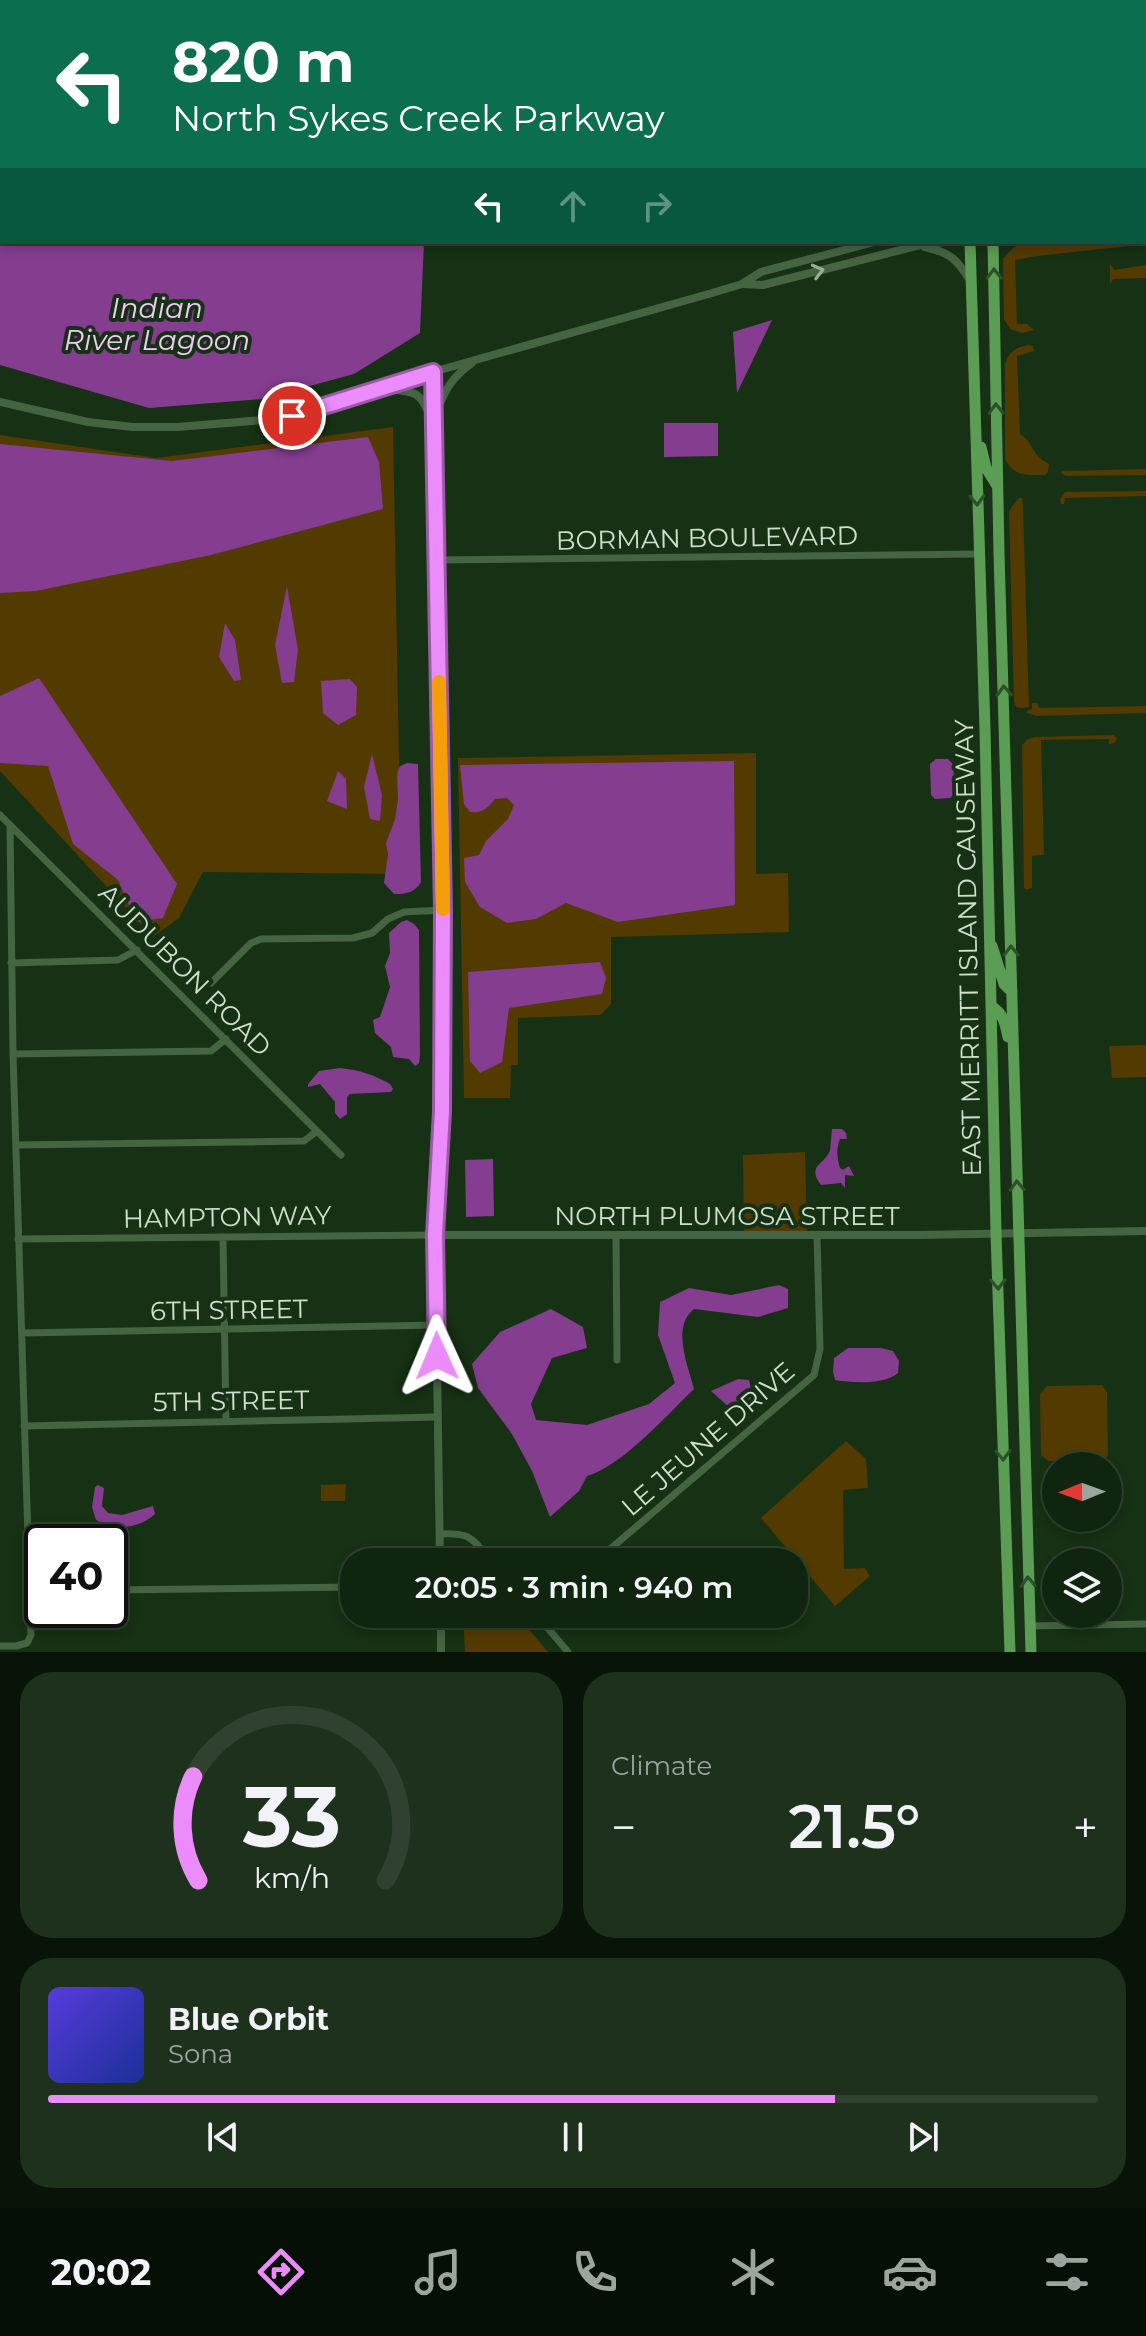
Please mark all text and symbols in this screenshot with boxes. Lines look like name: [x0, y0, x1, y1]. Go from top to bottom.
text: 820 m: [172, 28, 355, 96]
icon: left: [40, 32, 144, 136]
text: North Sykes Creek Parkway: [172, 96, 665, 140]
icon: left: [467, 184, 511, 228]
icon: ahead: [551, 184, 595, 228]
icon: right: [635, 184, 679, 228]
one-way arrow: [811, 263, 825, 280]
one-way arrow: [985, 267, 1002, 280]
water label: Indian River Lagoon: [64, 291, 250, 357]
pin: [258, 382, 326, 450]
icon: arrive: [270, 394, 314, 438]
one-way arrow: [987, 402, 1005, 415]
one-way arrow: [968, 494, 986, 507]
street label: BORMAN BOULEVARD: [556, 519, 858, 557]
one-way arrow: [995, 684, 1012, 697]
street label: EAST MERRITT ISLAND CAUSEWAY: [948, 719, 988, 1177]
street label: AUDUBON ROAD: [92, 877, 278, 1063]
one-way arrow: [1002, 944, 1020, 957]
one-way arrow: [1009, 1179, 1026, 1192]
street label: HAMPTON WAY: [122, 1199, 332, 1235]
street label: NORTH PLUMOSA STREET: [554, 1200, 900, 1232]
one-way arrow: [990, 1278, 1007, 1291]
street label: 6TH STREET: [150, 1293, 308, 1327]
position arrow: [395, 1314, 479, 1398]
street label: LE JEUNE DRIVE: [615, 1355, 801, 1523]
street label: 5TH STREET: [152, 1384, 310, 1418]
one-way arrow: [995, 1449, 1012, 1462]
north arrow: [1042, 1452, 1122, 1532]
map controls: [1042, 1452, 1122, 1628]
speed limit sign: 40: [24, 1524, 128, 1628]
button: layers: [1042, 1548, 1122, 1628]
text: 20:05 · 3 min · 940 m: [415, 1569, 733, 1606]
one-way arrow: [1020, 1575, 1037, 1588]
text: Climate: [611, 1750, 712, 1782]
text: 33: [241, 1766, 341, 1868]
text: 21.5°: [788, 1790, 921, 1863]
text: −: [611, 1800, 636, 1854]
text: +: [1073, 1800, 1098, 1854]
text: km/h: [253, 1860, 330, 1895]
text: Blue Orbit: [168, 2001, 329, 2038]
text: Sona: [168, 2038, 233, 2070]
icon: previous: [201, 2115, 245, 2159]
icon: pause: [551, 2115, 595, 2159]
icon: next: [901, 2115, 945, 2159]
icon: directions: [253, 2244, 309, 2300]
icon: music: [410, 2244, 466, 2300]
icon: phone: [567, 2244, 623, 2300]
icon: climate: [725, 2244, 781, 2300]
icon: car: [882, 2244, 938, 2300]
icon: filters: [1039, 2244, 1095, 2300]
text: 20:02: [51, 2250, 151, 2294]

